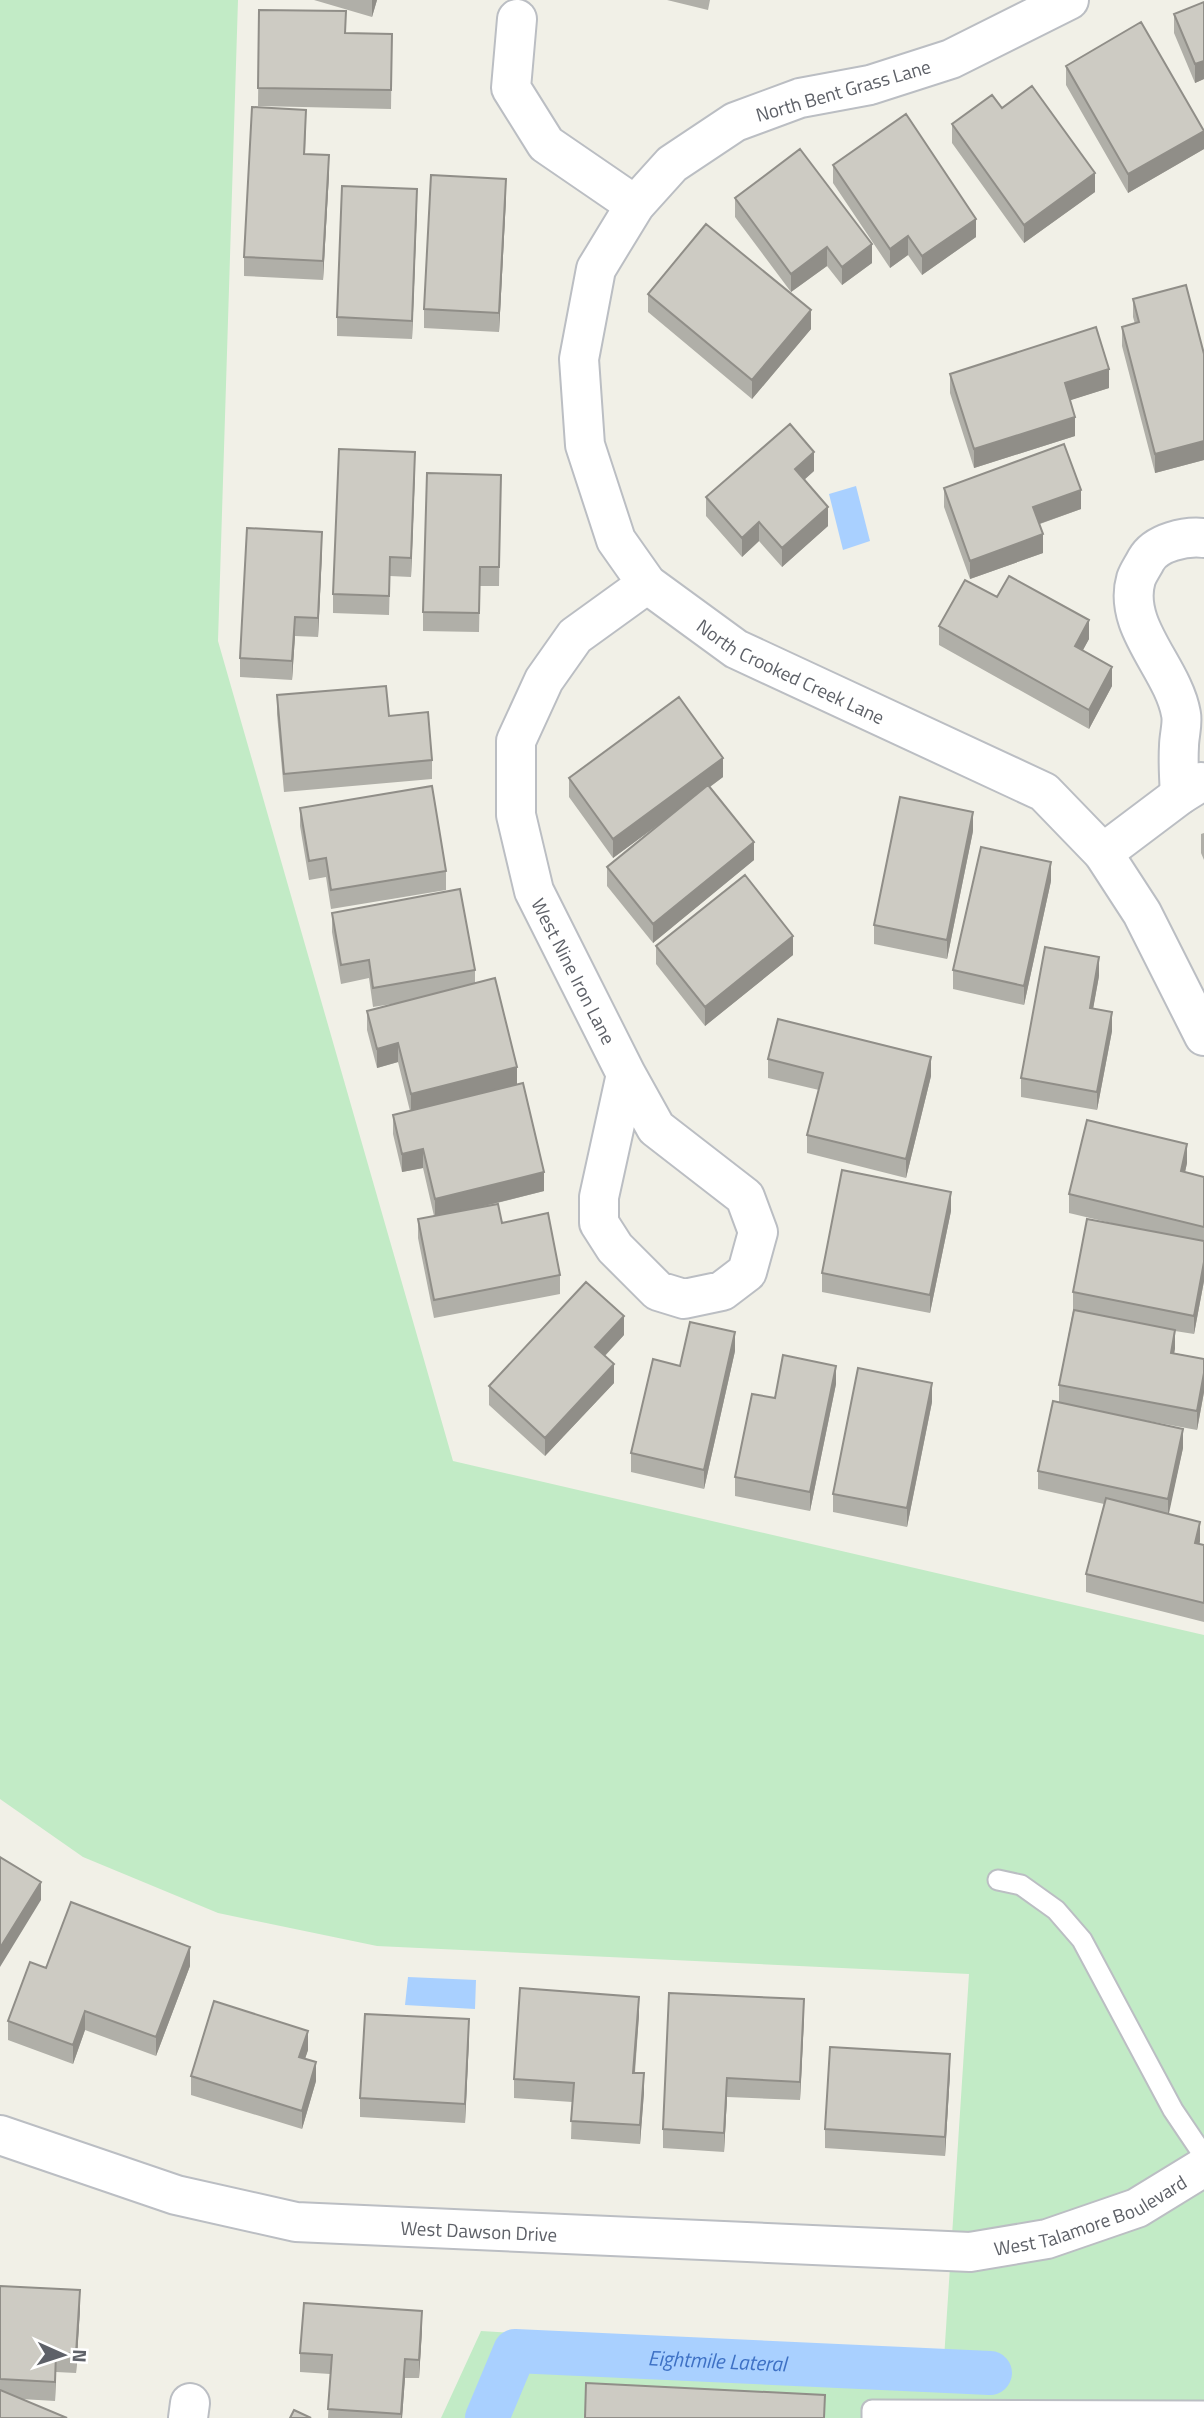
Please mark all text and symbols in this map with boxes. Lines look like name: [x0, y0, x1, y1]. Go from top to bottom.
street label: North Bent Grass Lane: [752, 51, 934, 129]
street label: North Crooked Creek Lane: [691, 611, 890, 731]
street label: West Nine Iron Lane: [525, 893, 623, 1049]
street label: West Talamore Boulevard: [991, 2167, 1192, 2262]
street label: West Dawson Drive: [400, 2212, 558, 2248]
north arrow: [28, 2320, 98, 2390]
water label: Eightmile Lateral: [647, 2341, 790, 2380]
text: N: [66, 2349, 95, 2363]

